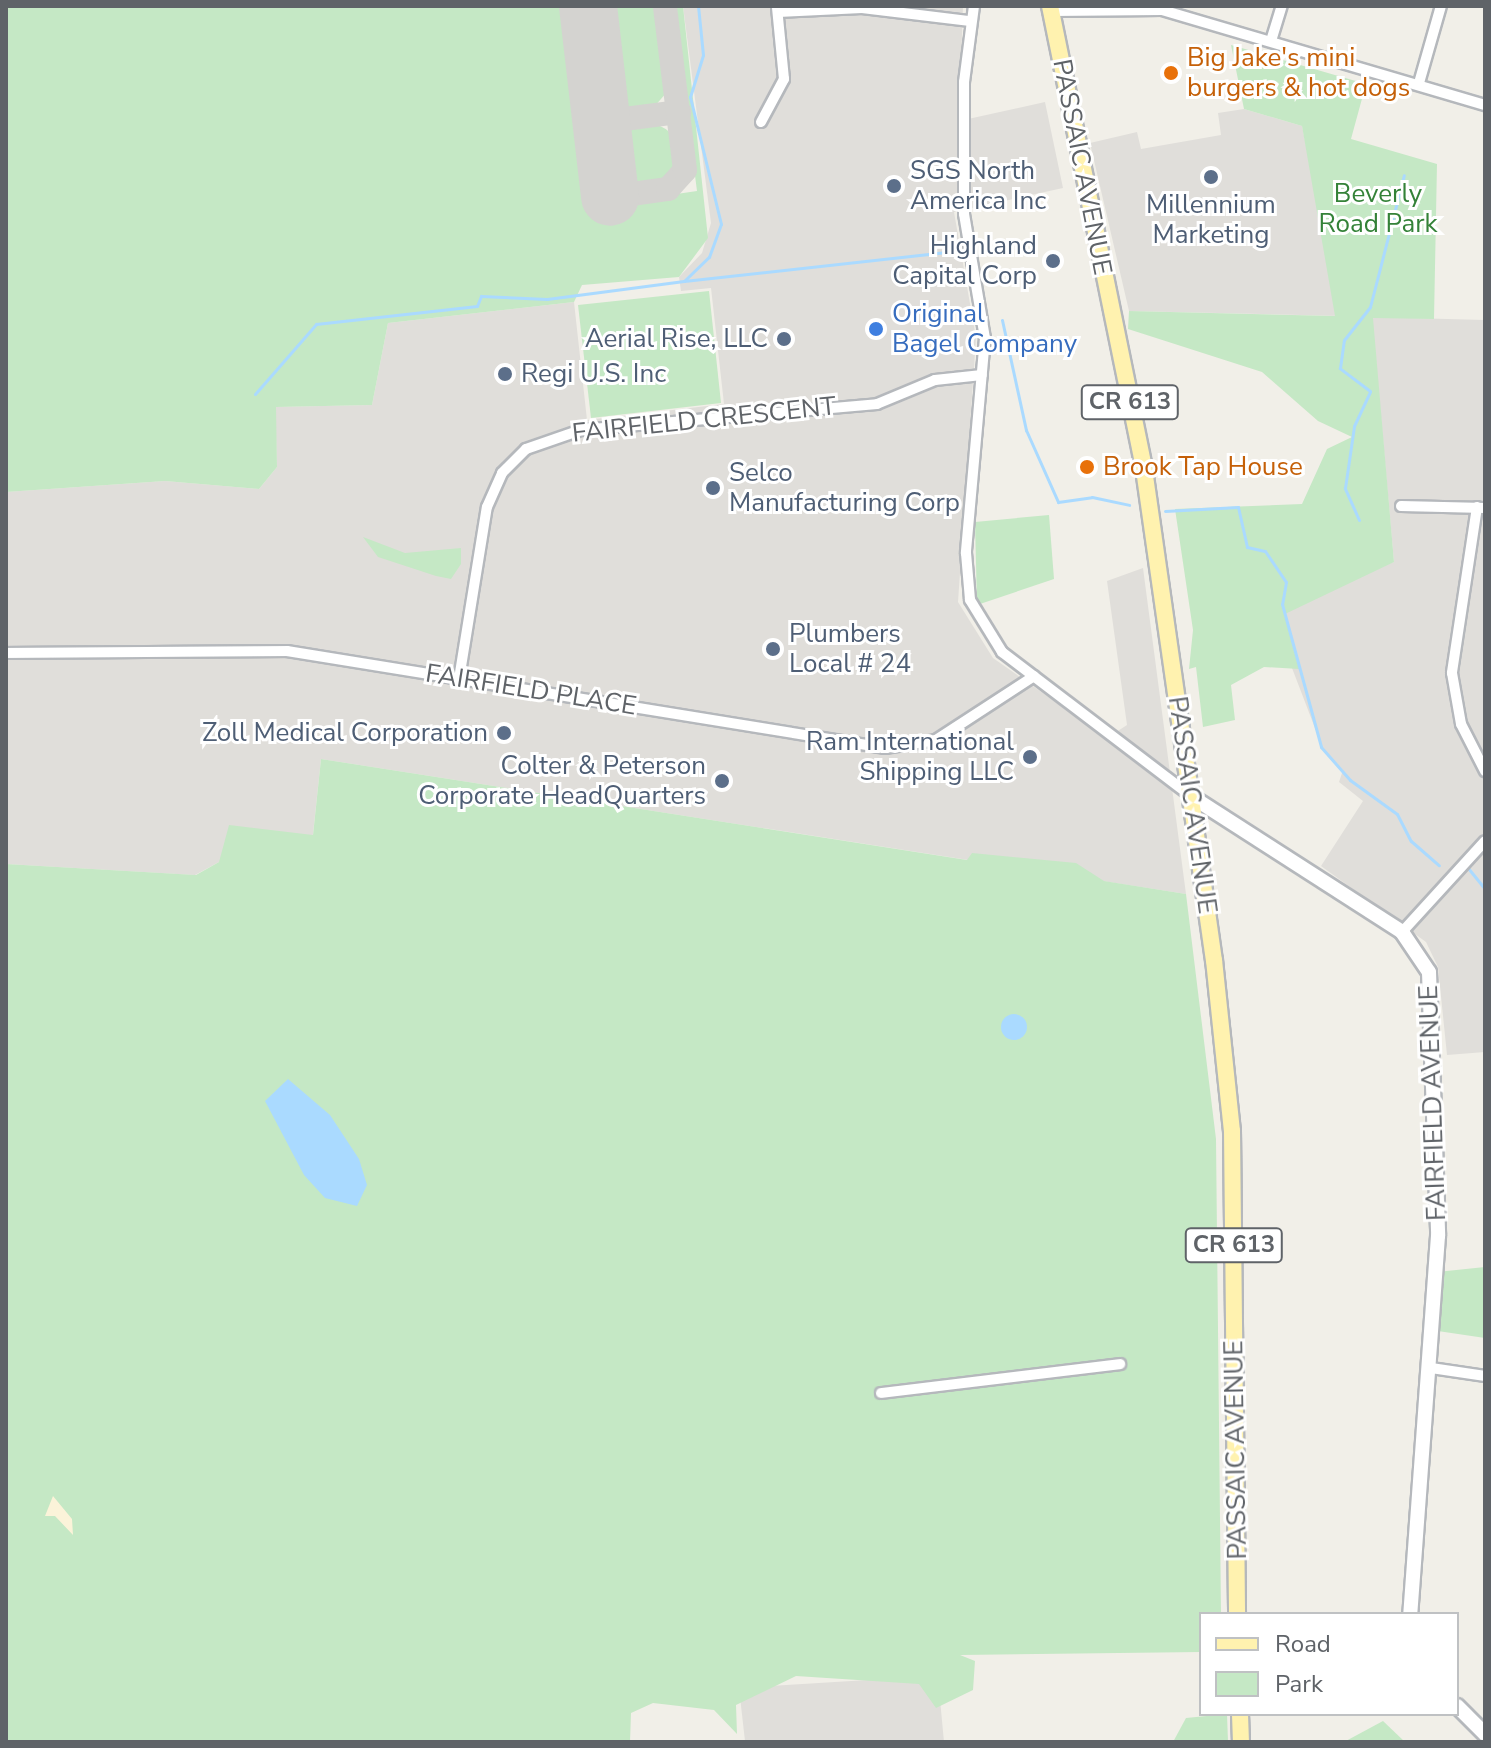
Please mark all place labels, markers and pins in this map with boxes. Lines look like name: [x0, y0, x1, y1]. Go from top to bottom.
place label: Big Jake's mini burgers & hot dogs: [1187, 42, 1410, 104]
marker: Big Jake's mini burgers & hot dogs: [1162, 64, 1180, 82]
place label: SGS North America Inc: [910, 155, 1046, 216]
marker: Millennium Marketing: [1202, 168, 1220, 186]
marker: SGS North America Inc: [885, 177, 903, 195]
place label: Millennium Marketing: [1146, 189, 1276, 250]
place label: Highland Capital Corp: [892, 230, 1037, 292]
marker: Highland Capital Corp: [1044, 252, 1062, 270]
place label: Original Bagel Company: [892, 298, 1077, 360]
marker: Original Bagel Company: [867, 320, 885, 338]
place label: Aerial Rise, LLC: [585, 323, 768, 355]
marker: Aerial Rise, LLC: [775, 330, 793, 348]
place label: Regi U.S. Inc: [521, 358, 666, 390]
marker: Regi U.S. Inc: [496, 365, 514, 383]
place label: Brook Tap House: [1103, 451, 1303, 483]
place label: Selco Manufacturing Corp: [729, 457, 960, 518]
marker: Brook Tap House: [1078, 458, 1096, 476]
marker: Selco Manufacturing Corp: [704, 479, 722, 497]
place label: Plumbers Local # 24: [789, 618, 911, 680]
marker: Plumbers Local # 24: [764, 640, 782, 658]
place label: Zoll Medical Corporation: [202, 717, 488, 749]
marker: Zoll Medical Corporation: [495, 724, 513, 742]
place label: Ram International Shipping LLC: [806, 726, 1014, 788]
marker: Ram International Shipping LLC: [1021, 748, 1039, 766]
place label: Colter & Peterson Corporate HeadQuarters: [418, 750, 706, 812]
marker: Colter & Peterson Corporate HeadQuarters: [713, 772, 731, 790]

